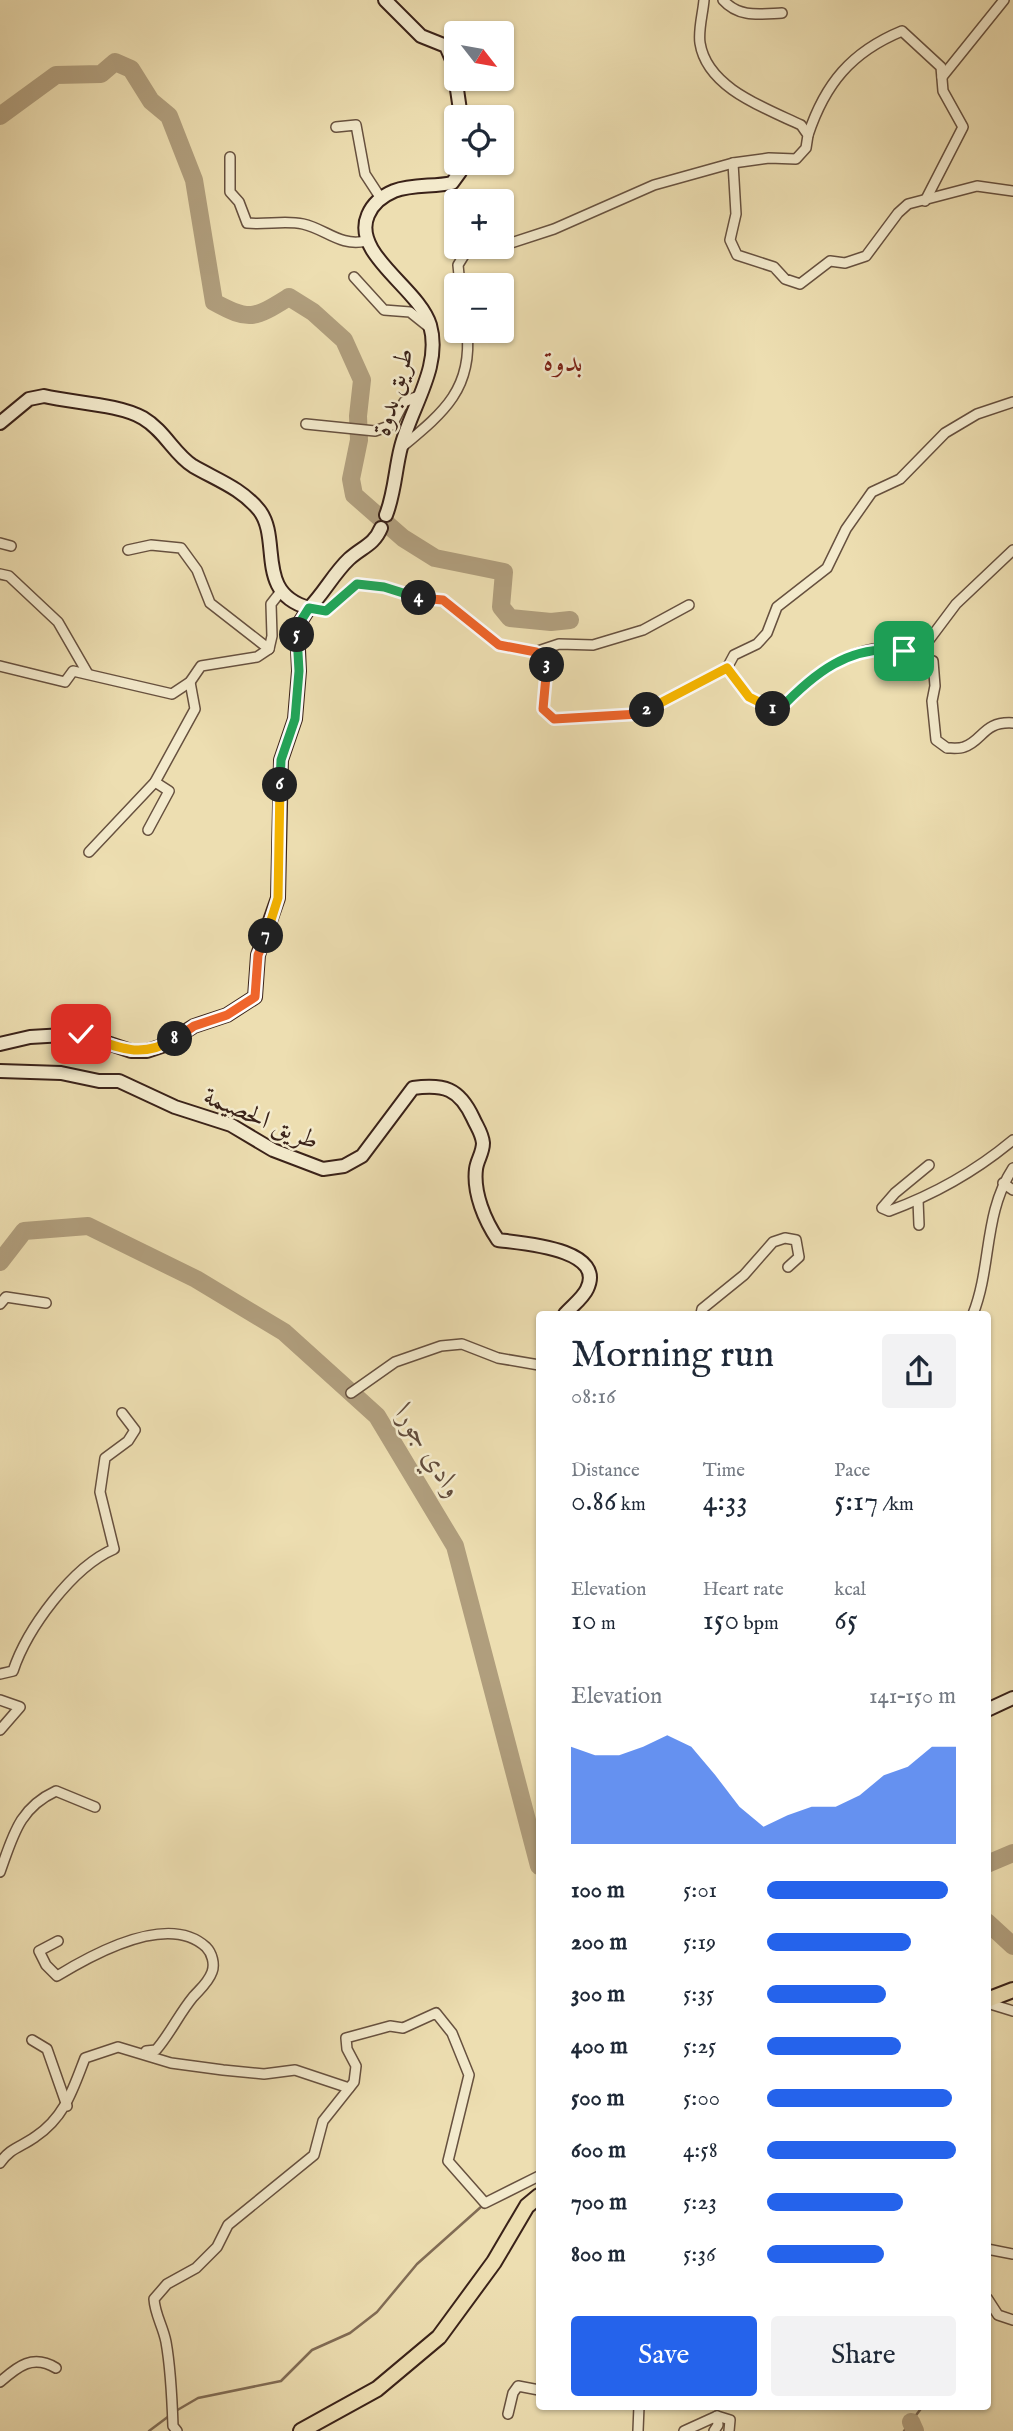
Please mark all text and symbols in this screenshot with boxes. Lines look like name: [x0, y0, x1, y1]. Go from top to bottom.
north arrow: [444, 21, 514, 91]
map controls: [444, 21, 514, 343]
button: locate: [444, 105, 514, 175]
button: +: [444, 189, 514, 259]
button: −: [444, 273, 514, 343]
street label: طريق بدوة: [366, 344, 422, 440]
district label: بدوة: [543, 346, 583, 381]
pin: 4: [402, 580, 436, 616]
text: 4: [414, 585, 423, 609]
pin: 5: [280, 618, 314, 652]
pin: [874, 621, 934, 681]
text: 5: [293, 622, 300, 646]
icon: arrive: [885, 632, 923, 670]
pin: 3: [530, 648, 564, 682]
text: 3: [543, 652, 550, 676]
pin: 2: [630, 692, 664, 728]
pin: 1: [756, 692, 790, 726]
text: 1: [769, 696, 776, 720]
text: 2: [642, 697, 651, 721]
pin: 6: [262, 768, 298, 802]
text: 6: [275, 772, 284, 796]
pin: 7: [248, 918, 284, 954]
text: 7: [261, 923, 270, 947]
pin: [51, 1004, 111, 1064]
icon: check: [62, 1015, 100, 1053]
pin: 8: [158, 1021, 192, 1056]
text: 8: [171, 1026, 178, 1050]
street label: طريق الحصيمة: [198, 1080, 324, 1158]
text: Morning run: [571, 1332, 774, 1380]
button: share: [882, 1334, 956, 1408]
text: 08:16: [571, 1382, 616, 1411]
water label: وادي جورا: [382, 1398, 470, 1506]
text: Distance: [571, 1459, 640, 1483]
text: Time: [703, 1459, 745, 1483]
text: Pace: [834, 1459, 870, 1483]
text: 0.86: [571, 1483, 617, 1521]
text: 4:33: [703, 1483, 748, 1521]
text: 5:17: [834, 1483, 878, 1521]
text: km: [617, 1493, 646, 1517]
text: /km: [878, 1493, 914, 1517]
text: Elevation: [571, 1578, 646, 1602]
text: Heart rate: [703, 1578, 784, 1602]
text: kcal: [834, 1578, 866, 1602]
text: 10: [571, 1602, 597, 1640]
text: 150: [703, 1602, 739, 1640]
text: 65: [834, 1602, 858, 1640]
text: m: [597, 1612, 616, 1636]
text: bpm: [739, 1612, 779, 1636]
text: Elevation: [571, 1682, 662, 1711]
text: 141–150 m: [869, 1682, 956, 1711]
text: 100 m: [571, 1876, 625, 1905]
text: 5:01: [683, 1876, 717, 1905]
text: 200 m: [571, 1928, 627, 1957]
text: 5:19: [683, 1928, 716, 1957]
text: 300 m: [571, 1980, 625, 2009]
text: 5:35: [683, 1980, 714, 2009]
text: 400 m: [571, 2032, 628, 2061]
text: 5:25: [683, 2032, 716, 2061]
text: 500 m: [571, 2084, 625, 2113]
text: 5:00: [683, 2084, 720, 2113]
text: 600 m: [571, 2136, 626, 2165]
text: 4:58: [683, 2136, 718, 2165]
text: 700 m: [571, 2188, 627, 2217]
text: 5:23: [683, 2188, 717, 2217]
text: 800 m: [571, 2240, 625, 2269]
text: 5:36: [683, 2240, 716, 2269]
button: Save: [571, 2316, 757, 2396]
button: Share: [771, 2316, 956, 2396]

